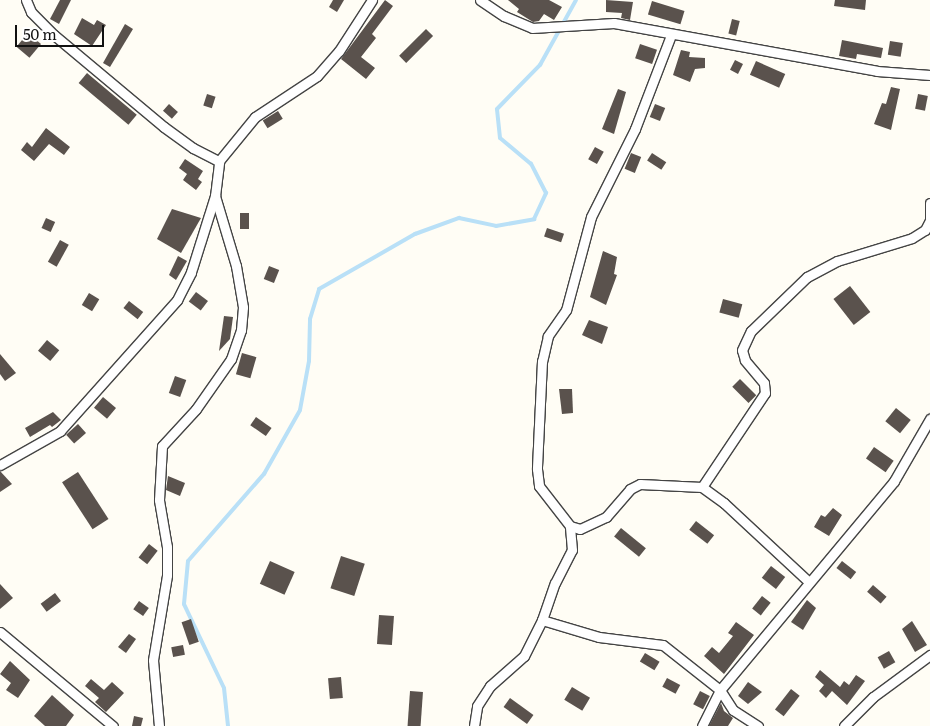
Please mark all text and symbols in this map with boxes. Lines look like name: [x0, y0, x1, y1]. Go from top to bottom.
scale bar: [18, 15, 106, 47]
text: 50 m: [23, 22, 57, 45]

